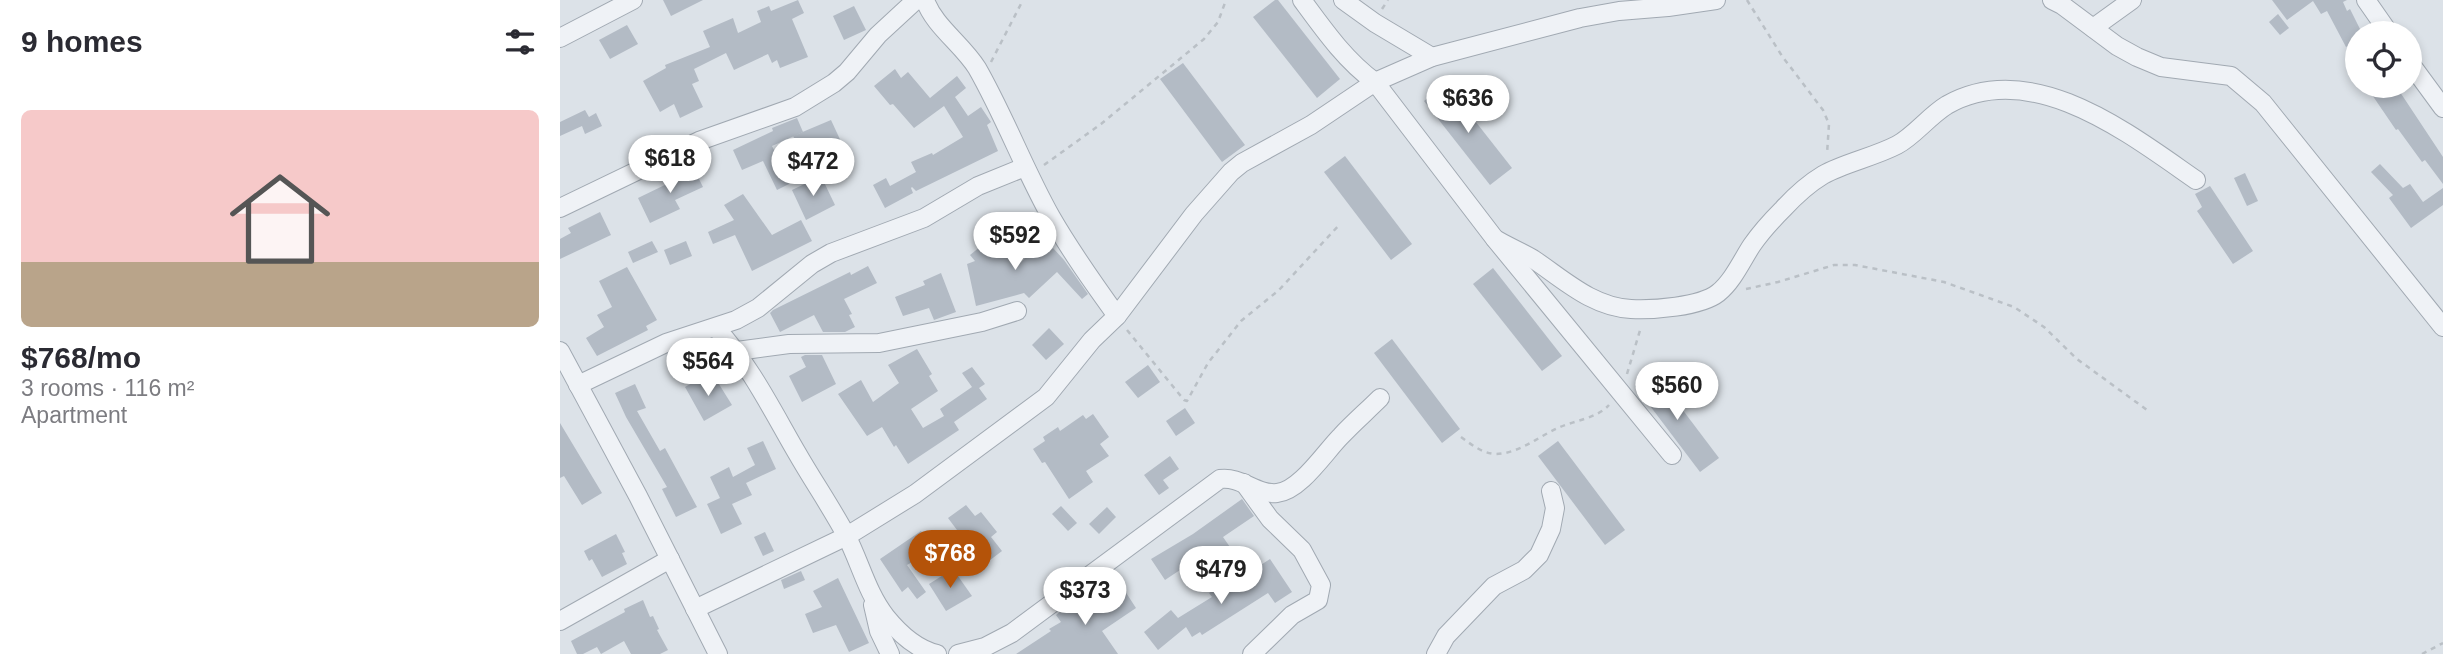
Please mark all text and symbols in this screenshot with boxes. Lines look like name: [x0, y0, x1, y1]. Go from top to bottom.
map controls: [2345, 21, 2422, 98]
button: locate: [2345, 21, 2422, 98]
icon: filters: [501, 23, 539, 61]
text: 9 homes: [21, 25, 143, 58]
pin: $636: [1427, 76, 1509, 135]
text: $636: [1442, 85, 1494, 111]
pin: $618: [629, 136, 711, 195]
pin: $472: [772, 138, 854, 198]
text: $618: [644, 145, 696, 171]
text: $472: [787, 148, 839, 174]
icon: home: [217, 156, 343, 282]
pin: $592: [974, 212, 1056, 272]
text: $592: [989, 222, 1041, 248]
pin: $564: [667, 338, 749, 398]
text: $768/mo: [21, 341, 141, 374]
text: $564: [682, 348, 734, 374]
pin: $560: [1636, 362, 1718, 422]
text: $560: [1651, 372, 1703, 398]
text: 3 rooms · 116 m²: [21, 375, 194, 401]
text: Apartment: [21, 402, 127, 428]
pin: $768: [909, 530, 991, 590]
text: $768: [924, 540, 976, 566]
pin: $479: [1180, 546, 1262, 606]
text: $479: [1195, 556, 1247, 582]
pin: $373: [1044, 568, 1126, 627]
text: $373: [1059, 577, 1111, 603]

